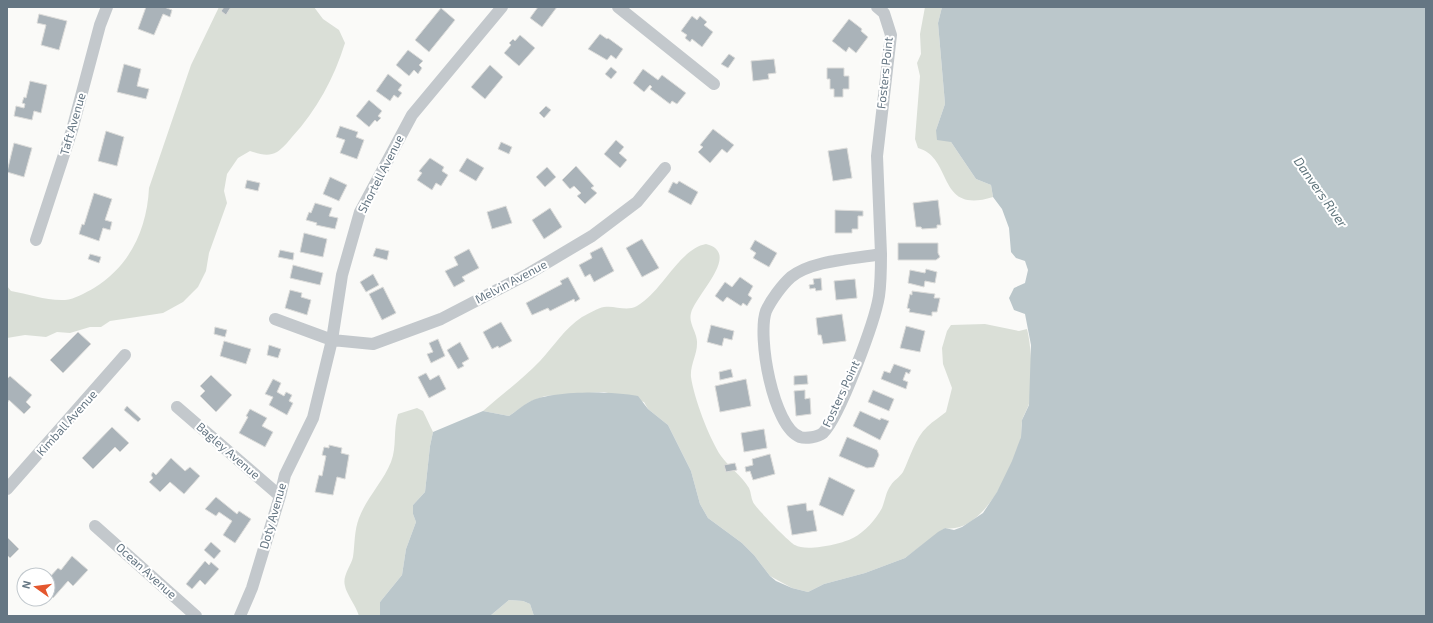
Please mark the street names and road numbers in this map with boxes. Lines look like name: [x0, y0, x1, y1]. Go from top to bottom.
street label: Fosters Point: [873, 36, 895, 109]
street label: Taft Avenue: [56, 91, 88, 156]
street label: Shortell Avenue: [354, 132, 406, 215]
street label: Melvin Avenue: [472, 256, 549, 306]
street label: Fosters Point: [819, 358, 862, 429]
street label: Kimball Avenue: [33, 387, 99, 458]
street label: Bagley Avenue: [194, 419, 263, 482]
street label: Doty Avenue: [256, 481, 288, 550]
street label: Ocean Avenue: [114, 539, 180, 601]

